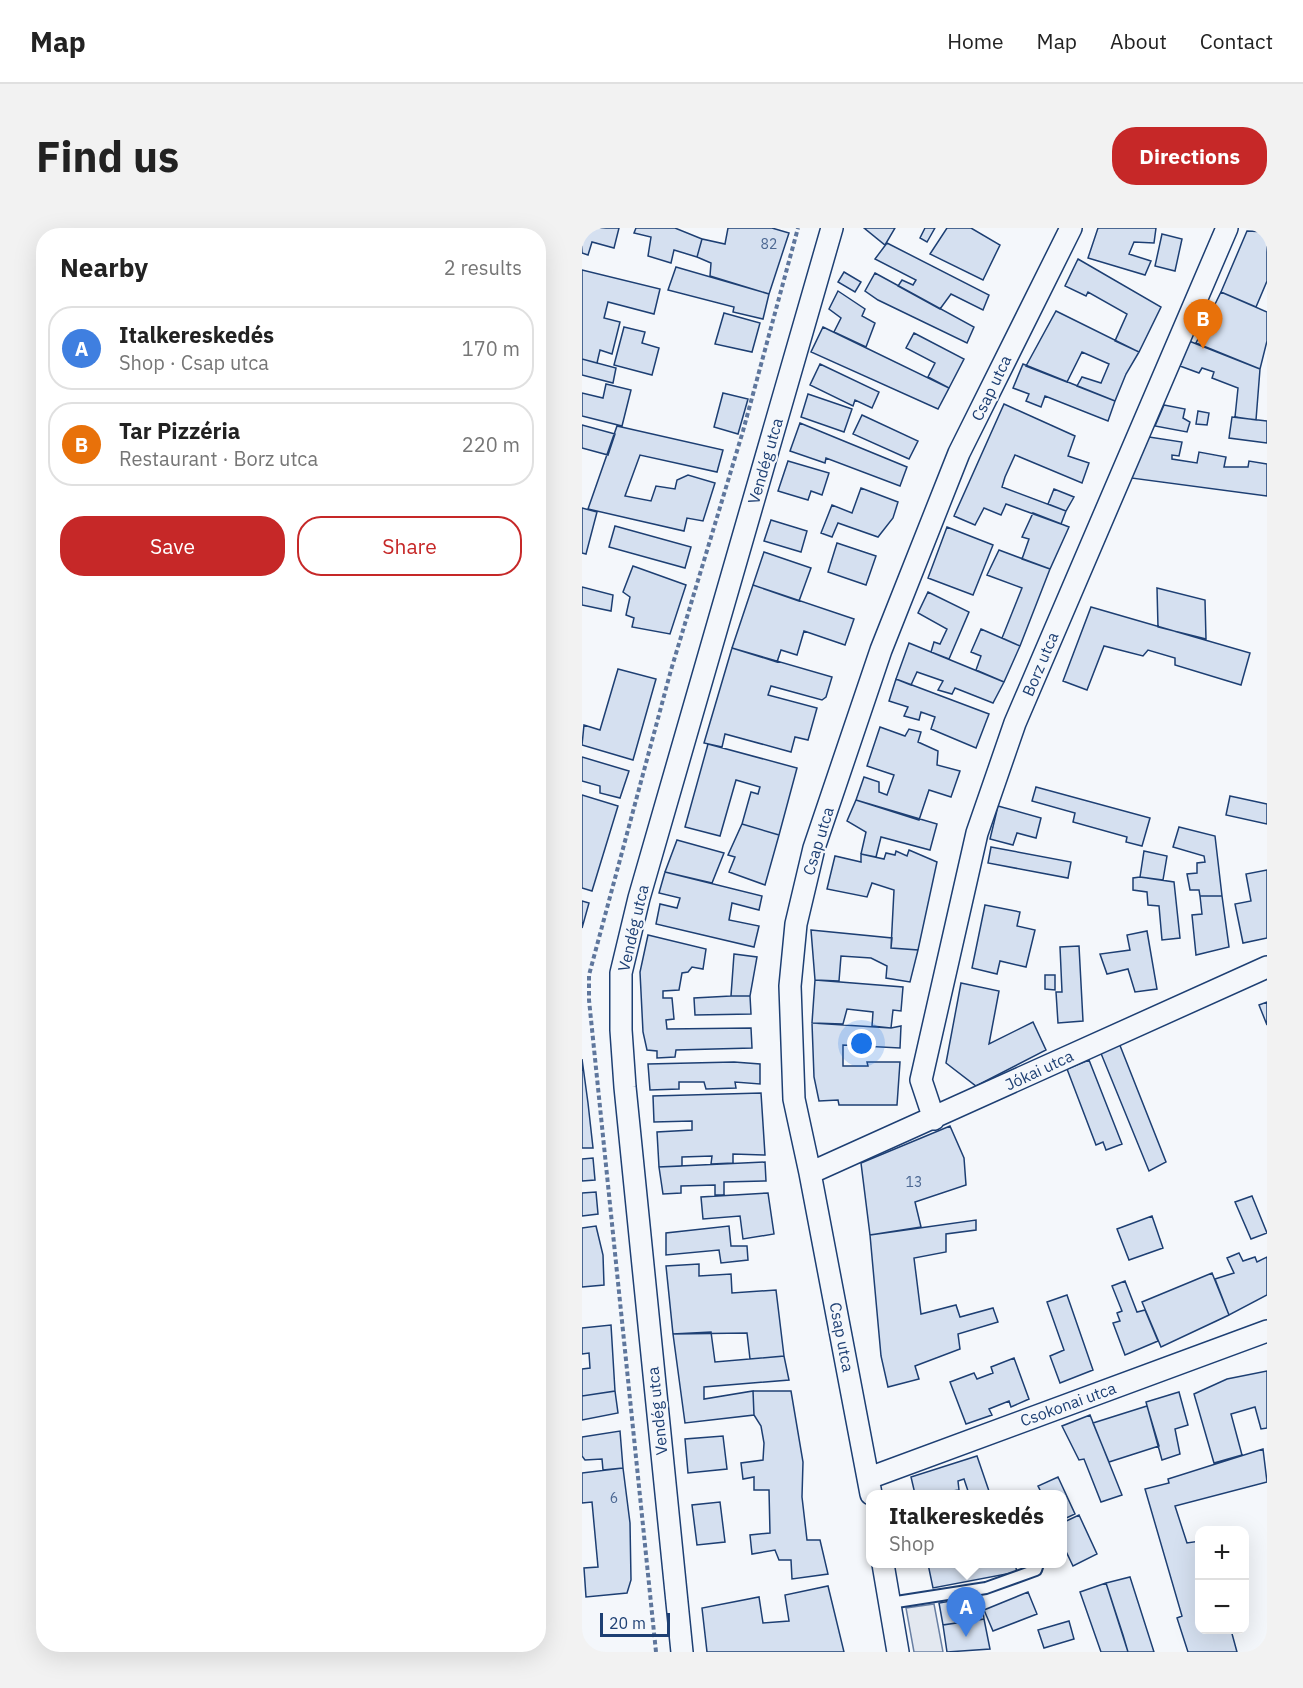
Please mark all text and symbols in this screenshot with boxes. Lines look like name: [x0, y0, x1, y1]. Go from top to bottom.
text: Map: [30, 23, 86, 60]
text: Home: [947, 27, 1004, 55]
text: Map: [1037, 27, 1077, 55]
text: About: [1110, 27, 1167, 55]
text: Contact: [1200, 27, 1273, 55]
button: Directions: [1112, 127, 1267, 185]
text: Find us: [36, 129, 179, 184]
house number: 82: [761, 235, 777, 253]
text: Nearby: [60, 250, 148, 284]
text: 2 results: [444, 254, 522, 281]
pin: B: [1184, 300, 1222, 349]
text: Italkereskedés: [119, 320, 274, 349]
text: A: [75, 335, 88, 362]
text: 170 m: [462, 335, 520, 362]
text: Shop · Csap utca: [119, 349, 269, 376]
street label: Csap utca: [967, 351, 1016, 424]
street label: Vendég utca: [743, 415, 787, 506]
text: Tar Pizzéria: [119, 416, 240, 445]
text: B: [75, 431, 88, 458]
text: 220 m: [462, 431, 520, 458]
text: Restaurant · Borz utca: [119, 445, 318, 472]
button: Save: [60, 516, 285, 576]
button: Share: [297, 516, 522, 576]
street label: Borz utca: [1018, 629, 1063, 699]
street label: Csap utca: [798, 804, 838, 878]
street label: Vendég utca: [613, 882, 653, 973]
your location: [847, 1029, 876, 1058]
street label: Jókai utca: [1002, 1045, 1077, 1094]
house number: 13: [906, 1173, 922, 1191]
street label: Csap utca: [825, 1300, 859, 1374]
street label: Vendég utca: [642, 1365, 672, 1456]
street label: Csokonai utca: [1017, 1377, 1119, 1431]
house number: 6: [610, 1489, 618, 1507]
popup: [866, 1490, 1067, 1568]
text: Italkereskedés: [889, 1501, 1044, 1530]
map controls: [1195, 1526, 1249, 1634]
button: +: [1195, 1526, 1249, 1580]
text: Shop: [889, 1530, 935, 1557]
button: −: [1195, 1580, 1249, 1634]
pin: A: [946, 1588, 986, 1637]
scale bar: [600, 1610, 670, 1638]
text: 20 m: [609, 1613, 646, 1633]

